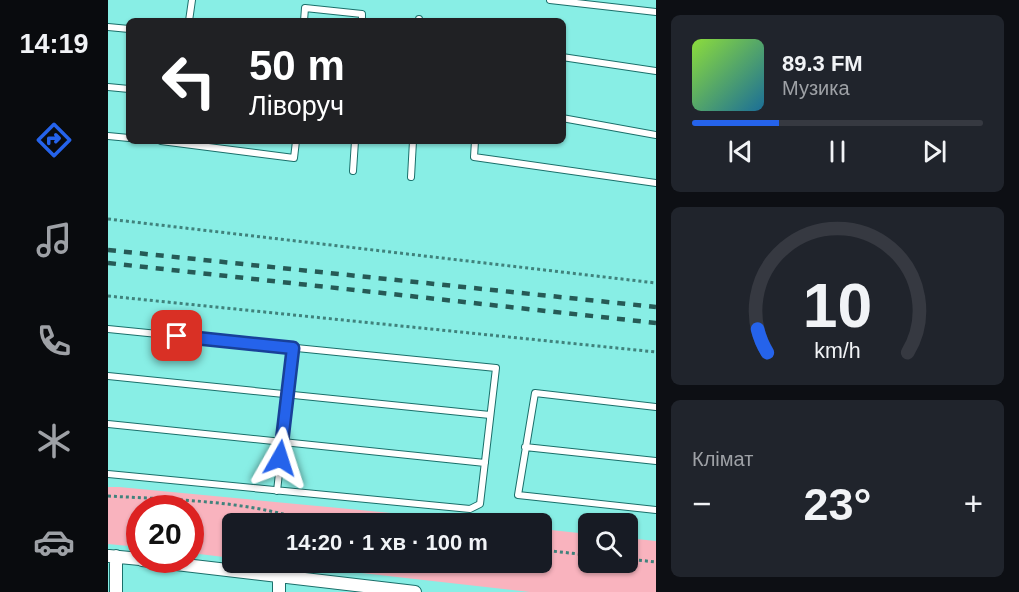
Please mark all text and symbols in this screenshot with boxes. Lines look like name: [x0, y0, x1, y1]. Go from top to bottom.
text: 14:19: [19, 29, 89, 59]
icon: left: [150, 42, 228, 120]
text: 50 m: [249, 42, 345, 89]
text: 89.3 FM: [782, 51, 863, 76]
text: Музика: [782, 77, 850, 99]
text: Ліворуч: [249, 91, 344, 121]
icon: directions: [33, 119, 75, 161]
icon: previous: [724, 135, 757, 168]
icon: pause: [821, 135, 854, 168]
icon: next: [918, 135, 951, 168]
icon: music: [33, 219, 75, 261]
text: 10: [803, 271, 872, 340]
pin: [151, 310, 202, 361]
icon: arrive: [160, 319, 193, 352]
icon: phone: [33, 320, 75, 362]
text: km/h: [814, 339, 861, 363]
icon: climate: [33, 420, 75, 462]
position arrow: [248, 426, 312, 490]
text: Клімат: [692, 448, 753, 470]
text: 23°: [803, 479, 872, 530]
text: −: [692, 485, 711, 522]
text: +: [964, 485, 983, 522]
speed limit sign: 20: [126, 495, 204, 573]
map controls: [578, 513, 638, 573]
button: search: [578, 513, 638, 573]
icon: car: [33, 521, 75, 563]
text: 14:20 · 1 хв · 100 m: [286, 530, 488, 555]

